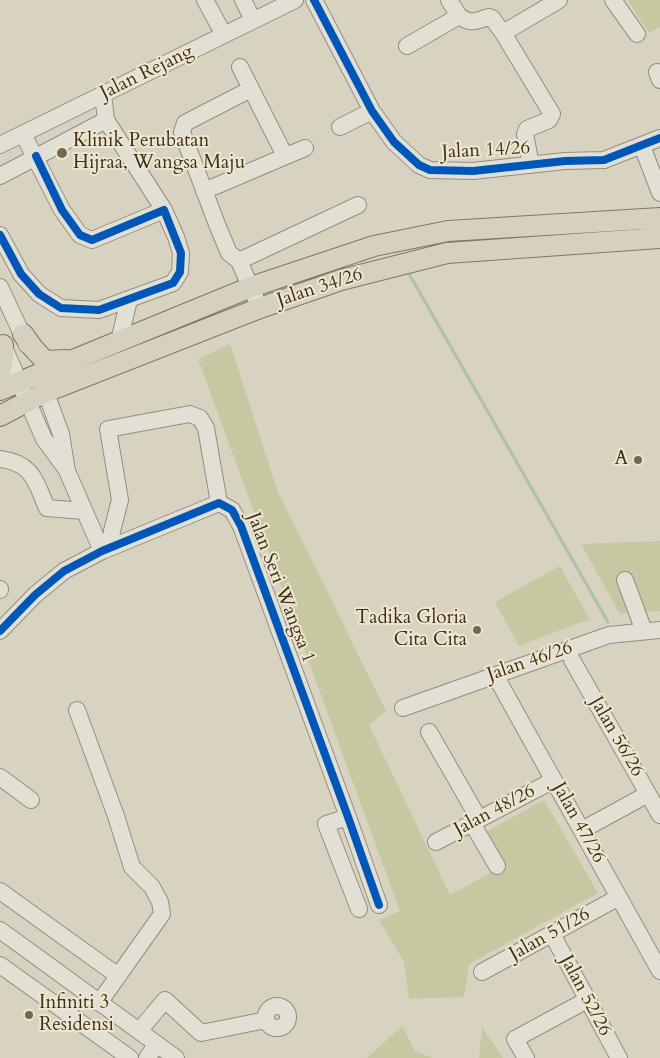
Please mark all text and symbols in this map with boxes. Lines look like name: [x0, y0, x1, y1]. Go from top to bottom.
street label: Jalan Rejang: [97, 41, 197, 105]
place label: Klinik Perubatan Hijraa, Wangsa Maju: [73, 131, 245, 175]
street label: Jalan 14/26: [441, 137, 531, 165]
marker: Klinik Perubatan Hijraa, Wangsa Maju: [55, 146, 69, 160]
street label: Jalan 34/26: [274, 263, 366, 313]
place label: A: [614, 449, 628, 471]
marker: A: [632, 454, 644, 466]
street label: Jalan Seri Wangsa 1: [241, 510, 319, 666]
place label: Tadika Gloria Cita Cita: [355, 608, 467, 652]
marker: Tadika Gloria Cita Cita: [471, 624, 483, 636]
street label: Jalan 46/26: [484, 637, 576, 687]
street label: Jalan 56/26: [584, 693, 648, 781]
street label: Jalan 47/26: [547, 779, 609, 867]
street label: Jalan 48/26: [451, 780, 539, 842]
street label: Jalan 51/26: [506, 904, 594, 966]
street label: Jalan 52/26: [554, 952, 616, 1040]
place label: Infiniti 3 Residensi: [39, 993, 114, 1037]
marker: Infiniti 3 Residensi: [23, 1009, 35, 1021]

